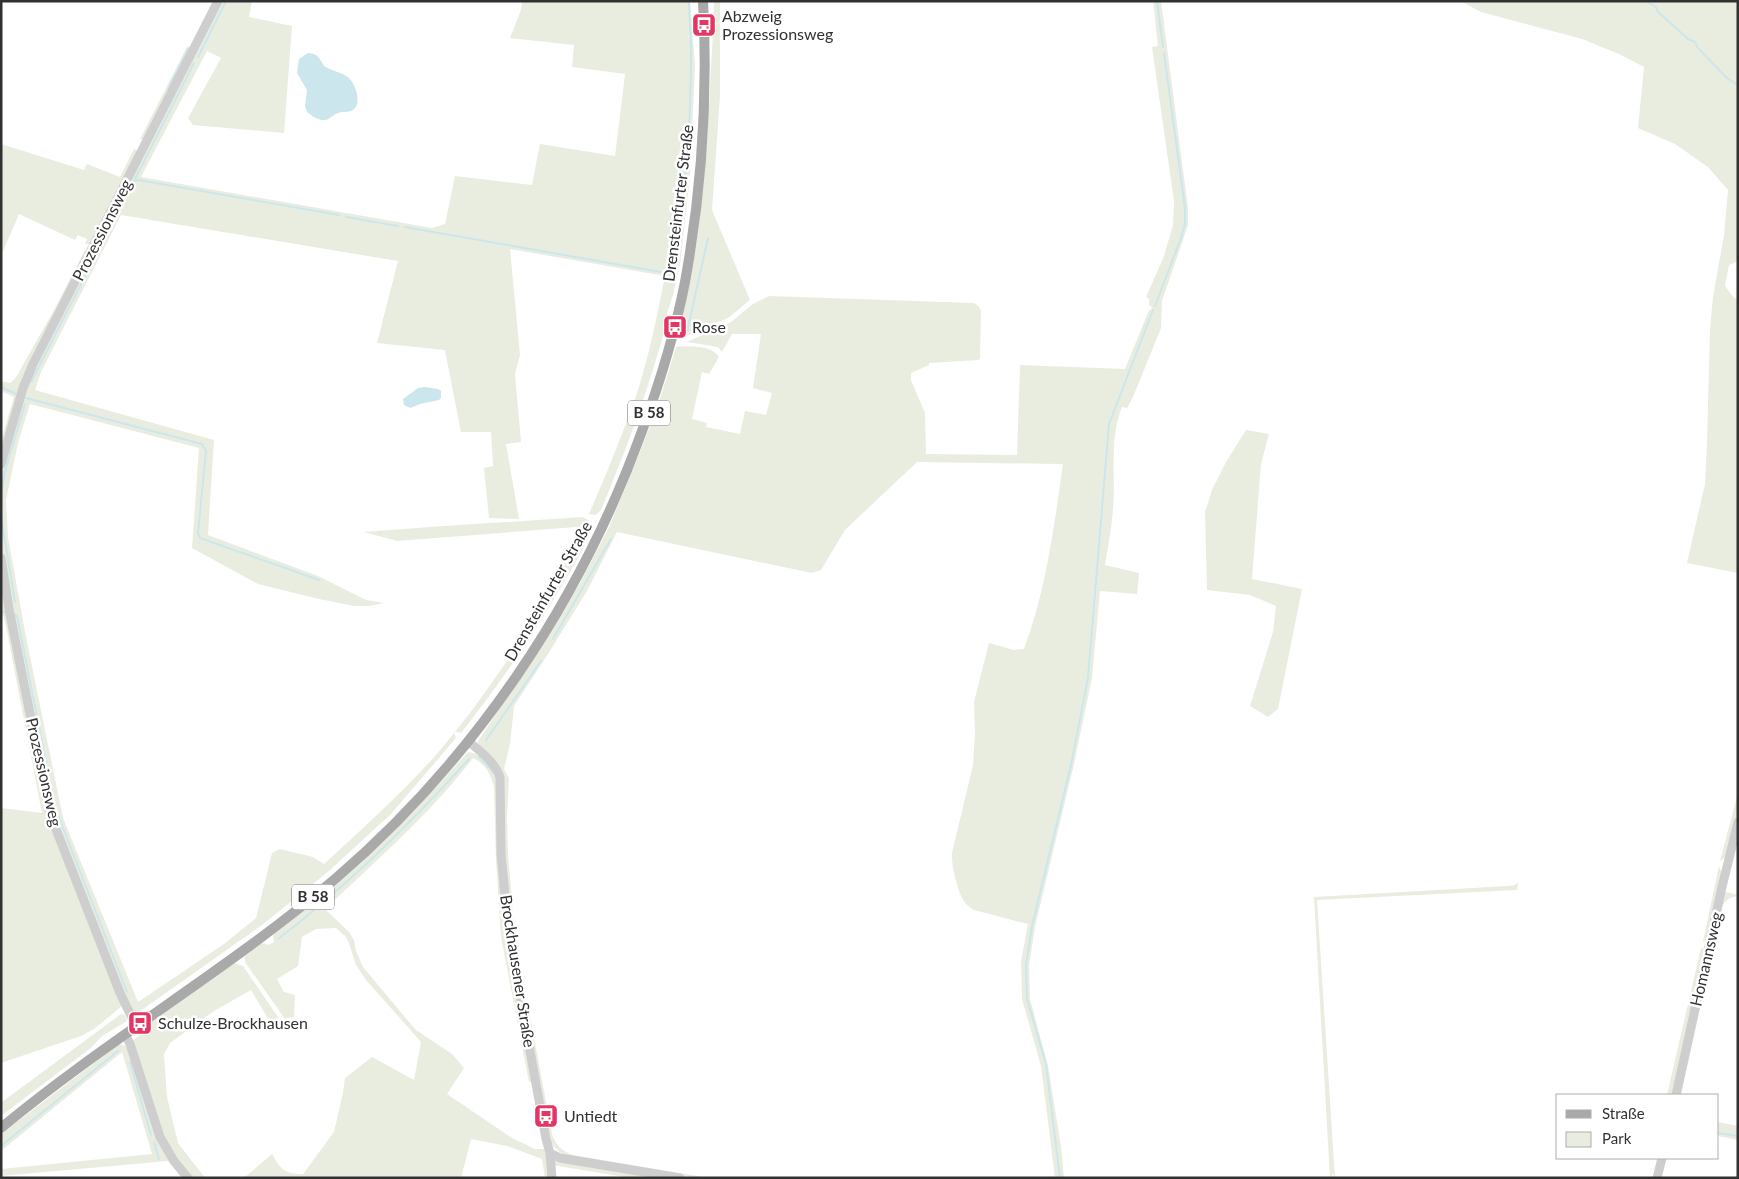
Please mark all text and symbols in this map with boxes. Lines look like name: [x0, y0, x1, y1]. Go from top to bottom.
place label: Abzweig Prozessionsweg: [722, 6, 833, 43]
bus stop icon: Abzweig Prozessionsweg: [691, 12, 717, 38]
street label: Drensteinfurter Straße: [658, 123, 697, 283]
street label: Prozessionsweg: [68, 176, 135, 284]
bus stop icon: Rose: [662, 314, 688, 340]
place label: Rose: [692, 317, 726, 336]
road number: B 58: [628, 400, 670, 426]
street label: Drensteinfurter Straße: [500, 518, 595, 664]
street label: Prozessionsweg: [23, 716, 66, 828]
road number: B 58: [292, 884, 334, 910]
street label: Brockhausener Straße: [497, 893, 540, 1048]
street label: Homannsweg: [1685, 910, 1726, 1008]
bus stop icon: Schulze-Brockhausen: [127, 1010, 153, 1036]
place label: Schulze-Brockhausen: [158, 1013, 308, 1032]
legend: [1556, 1094, 1719, 1159]
bus stop icon: Untiedt: [533, 1103, 559, 1129]
text: Straße: [1602, 1104, 1645, 1122]
place label: Untiedt: [564, 1106, 618, 1125]
text: Park: [1602, 1129, 1632, 1147]

